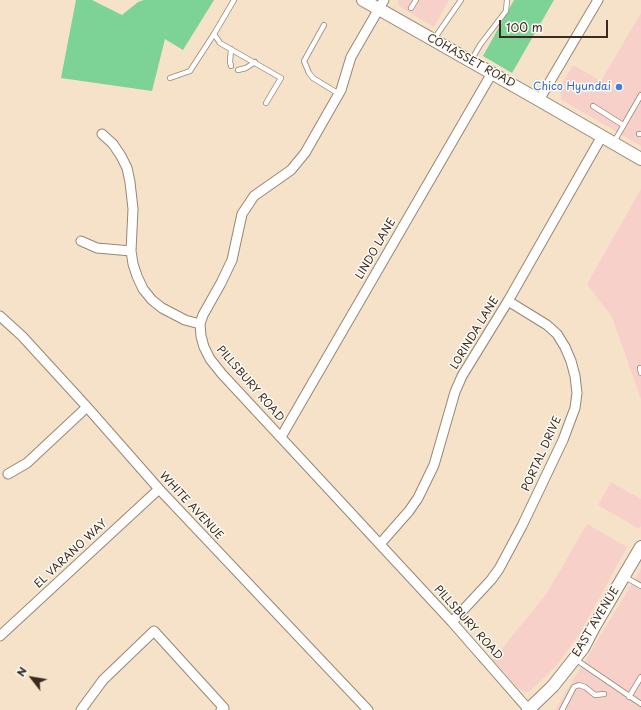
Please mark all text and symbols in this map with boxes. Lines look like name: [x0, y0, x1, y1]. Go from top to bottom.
scale bar: [501, 12, 610, 38]
text: 100 m: [506, 18, 543, 36]
street label: COHASSET ROAD: [425, 31, 517, 91]
place label: Chico Hyundai: [533, 80, 611, 94]
marker: Chico Hyundai: [614, 82, 624, 92]
street label: LINDO LANE: [353, 216, 399, 282]
street label: LORINDA LANE: [448, 294, 502, 372]
street label: PILLSBURY ROAD: [214, 343, 286, 425]
street label: PORTAL DRIVE: [520, 414, 564, 494]
street label: WHITE AVENUE: [156, 469, 226, 543]
street label: EL VARANO WAY: [32, 517, 110, 591]
street label: PILLSBURY ROAD: [431, 583, 505, 663]
street label: EAST AVENUE: [570, 585, 622, 659]
north arrow: [12, 658, 52, 698]
text: N: [12, 663, 31, 680]

